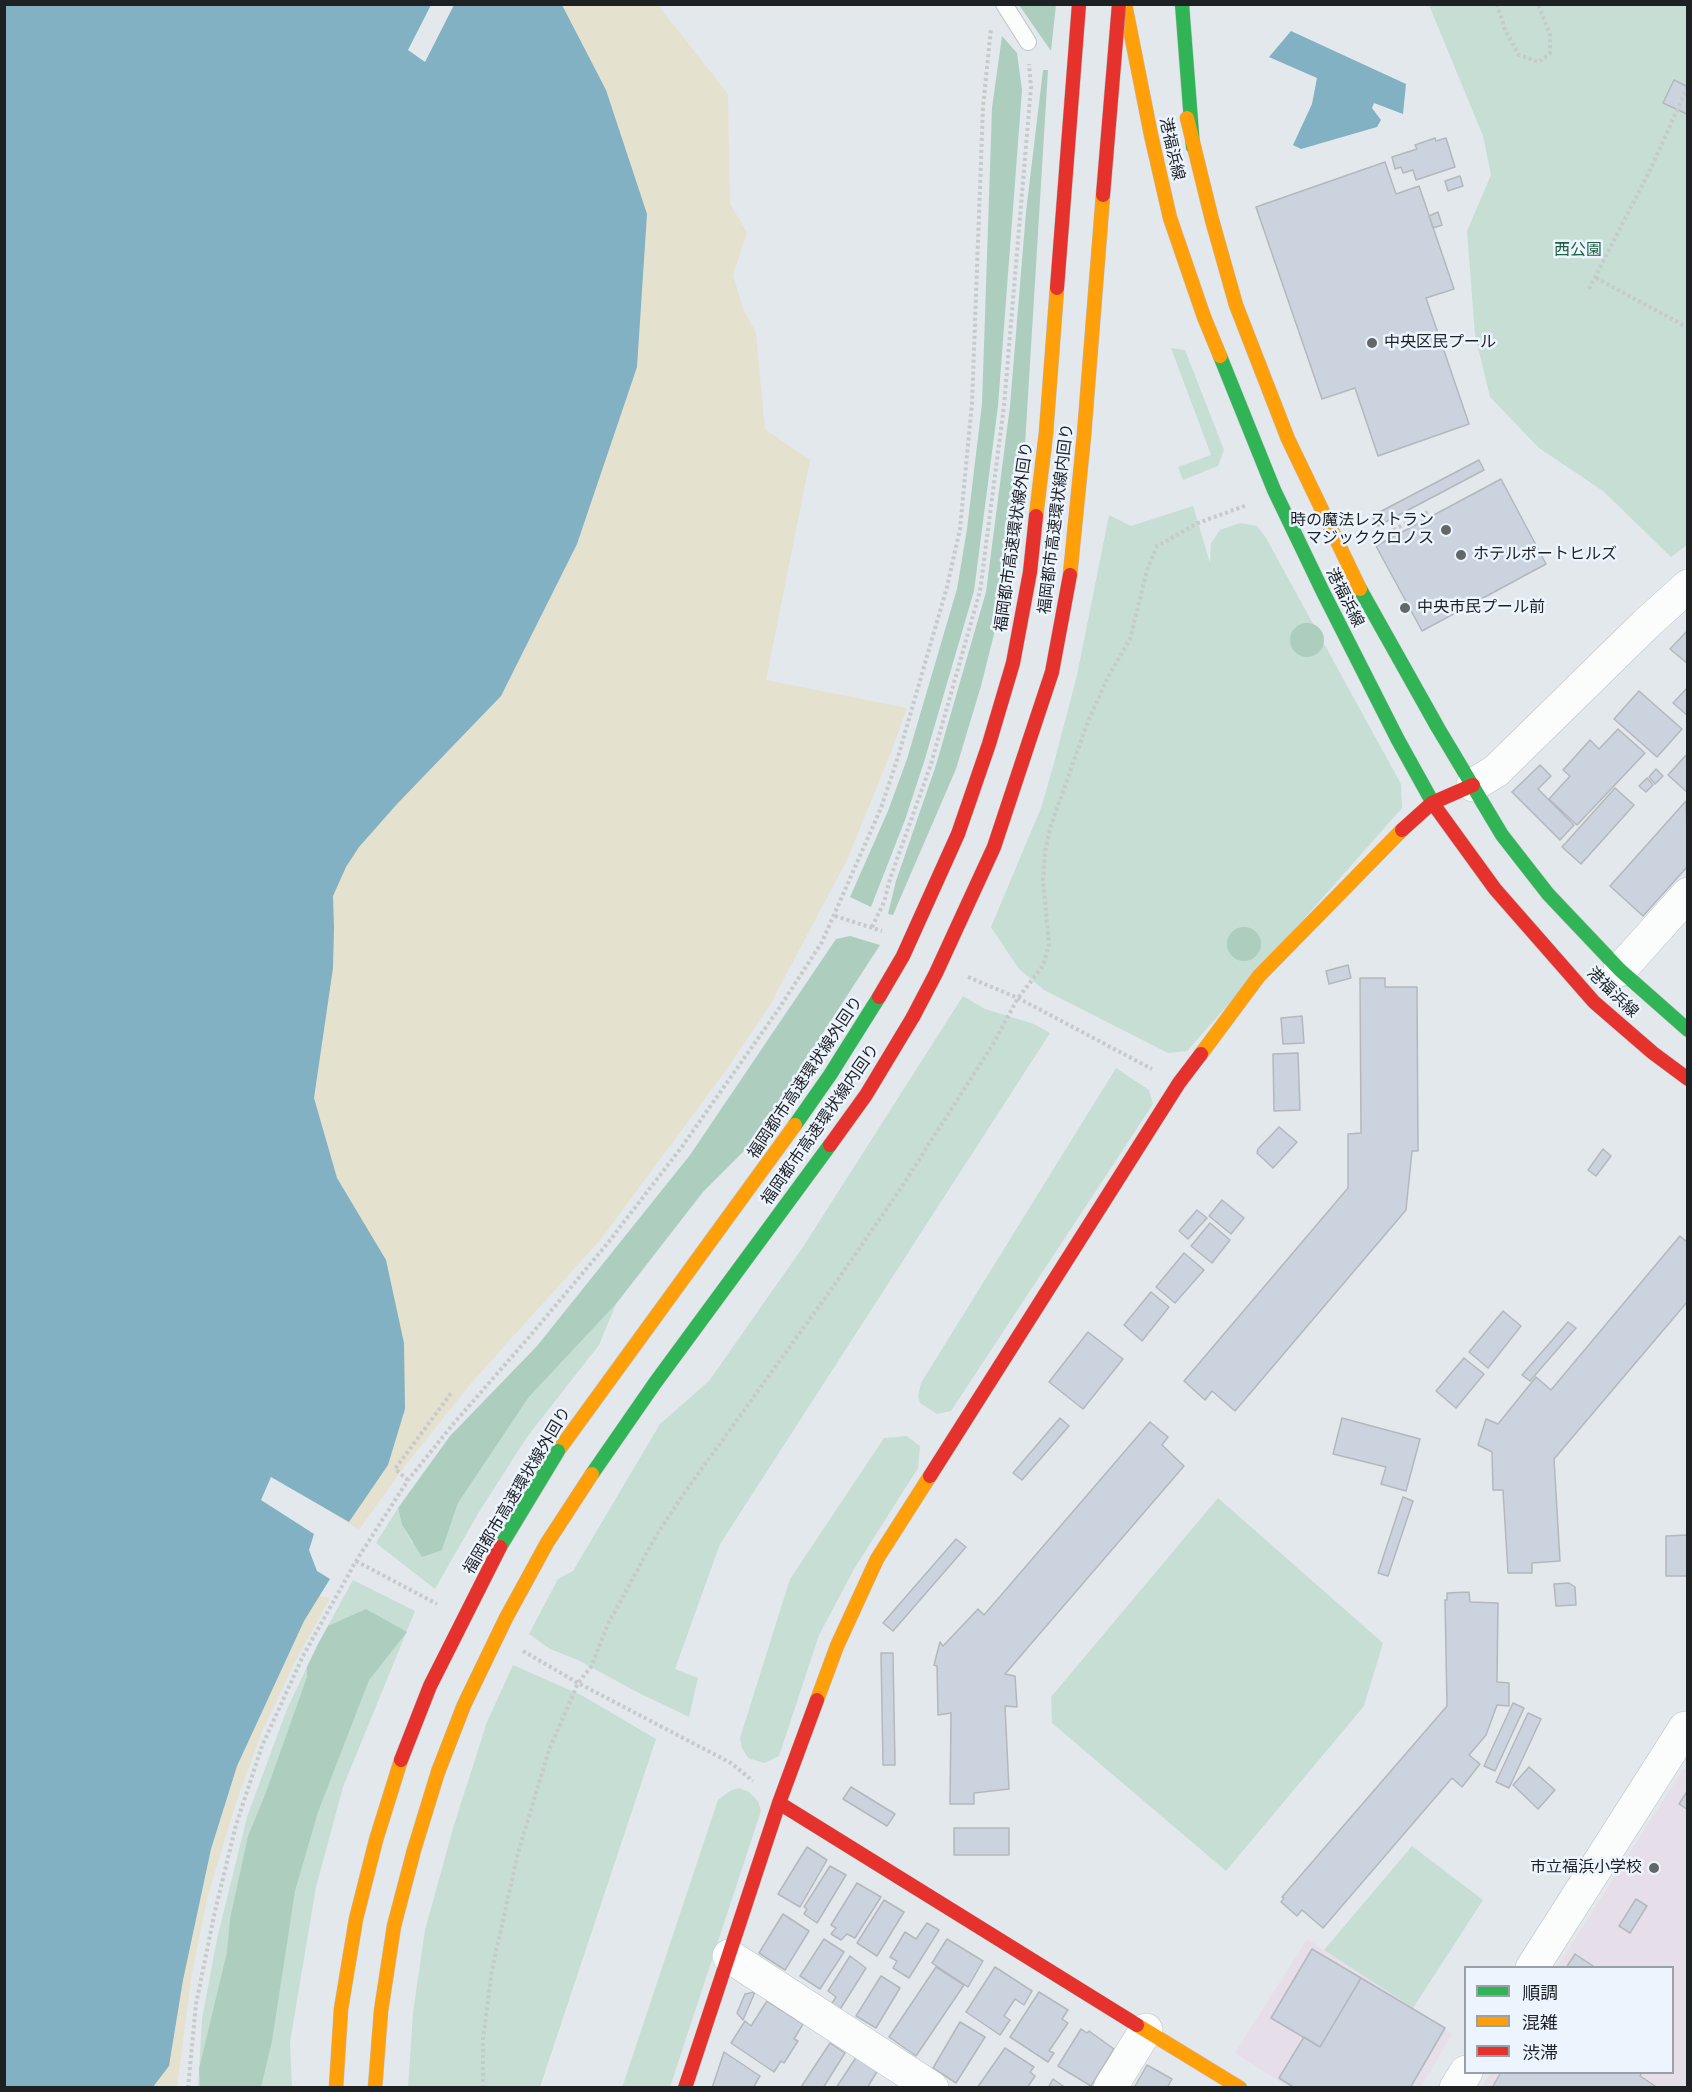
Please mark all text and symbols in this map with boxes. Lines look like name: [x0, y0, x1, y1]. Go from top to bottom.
street label: 港福浜線: [1154, 116, 1188, 182]
park label: 西公園: [1554, 241, 1602, 261]
place label: 中央区民プール: [1384, 333, 1496, 353]
marker: 中央区民プール: [1365, 336, 1379, 350]
street label: 福岡都市高速環状線内回り: [1036, 423, 1078, 615]
street label: 福岡都市高速環状線外回り: [992, 441, 1038, 633]
place label: 時の魔法レストラン マジッククロノス: [1290, 511, 1434, 549]
marker: 時の魔法レストラン マジッククロノス: [1439, 523, 1453, 537]
place label: ホテルポートヒルズ: [1473, 545, 1617, 565]
marker: ホテルポートヒルズ: [1454, 548, 1468, 562]
street label: 港福浜線: [1321, 565, 1367, 631]
place label: 中央市民プール前: [1417, 598, 1545, 618]
marker: 中央市民プール前: [1398, 601, 1412, 615]
street label: 港福浜線: [1582, 964, 1642, 1022]
street label: 福岡都市高速環状線外回り: [744, 993, 868, 1163]
street label: 福岡都市高速環状線内回り: [758, 1041, 884, 1209]
street label: 福岡都市高速環状線外回り: [460, 1404, 576, 1578]
place label: 市立福浜小学校: [1530, 1858, 1642, 1878]
marker: 市立福浜小学校: [1647, 1861, 1661, 1875]
legend: [1464, 1966, 1674, 2074]
text: 順調: [1522, 1983, 1558, 2004]
text: 混雑: [1522, 2013, 1558, 2034]
text: 渋滞: [1522, 2043, 1558, 2064]

